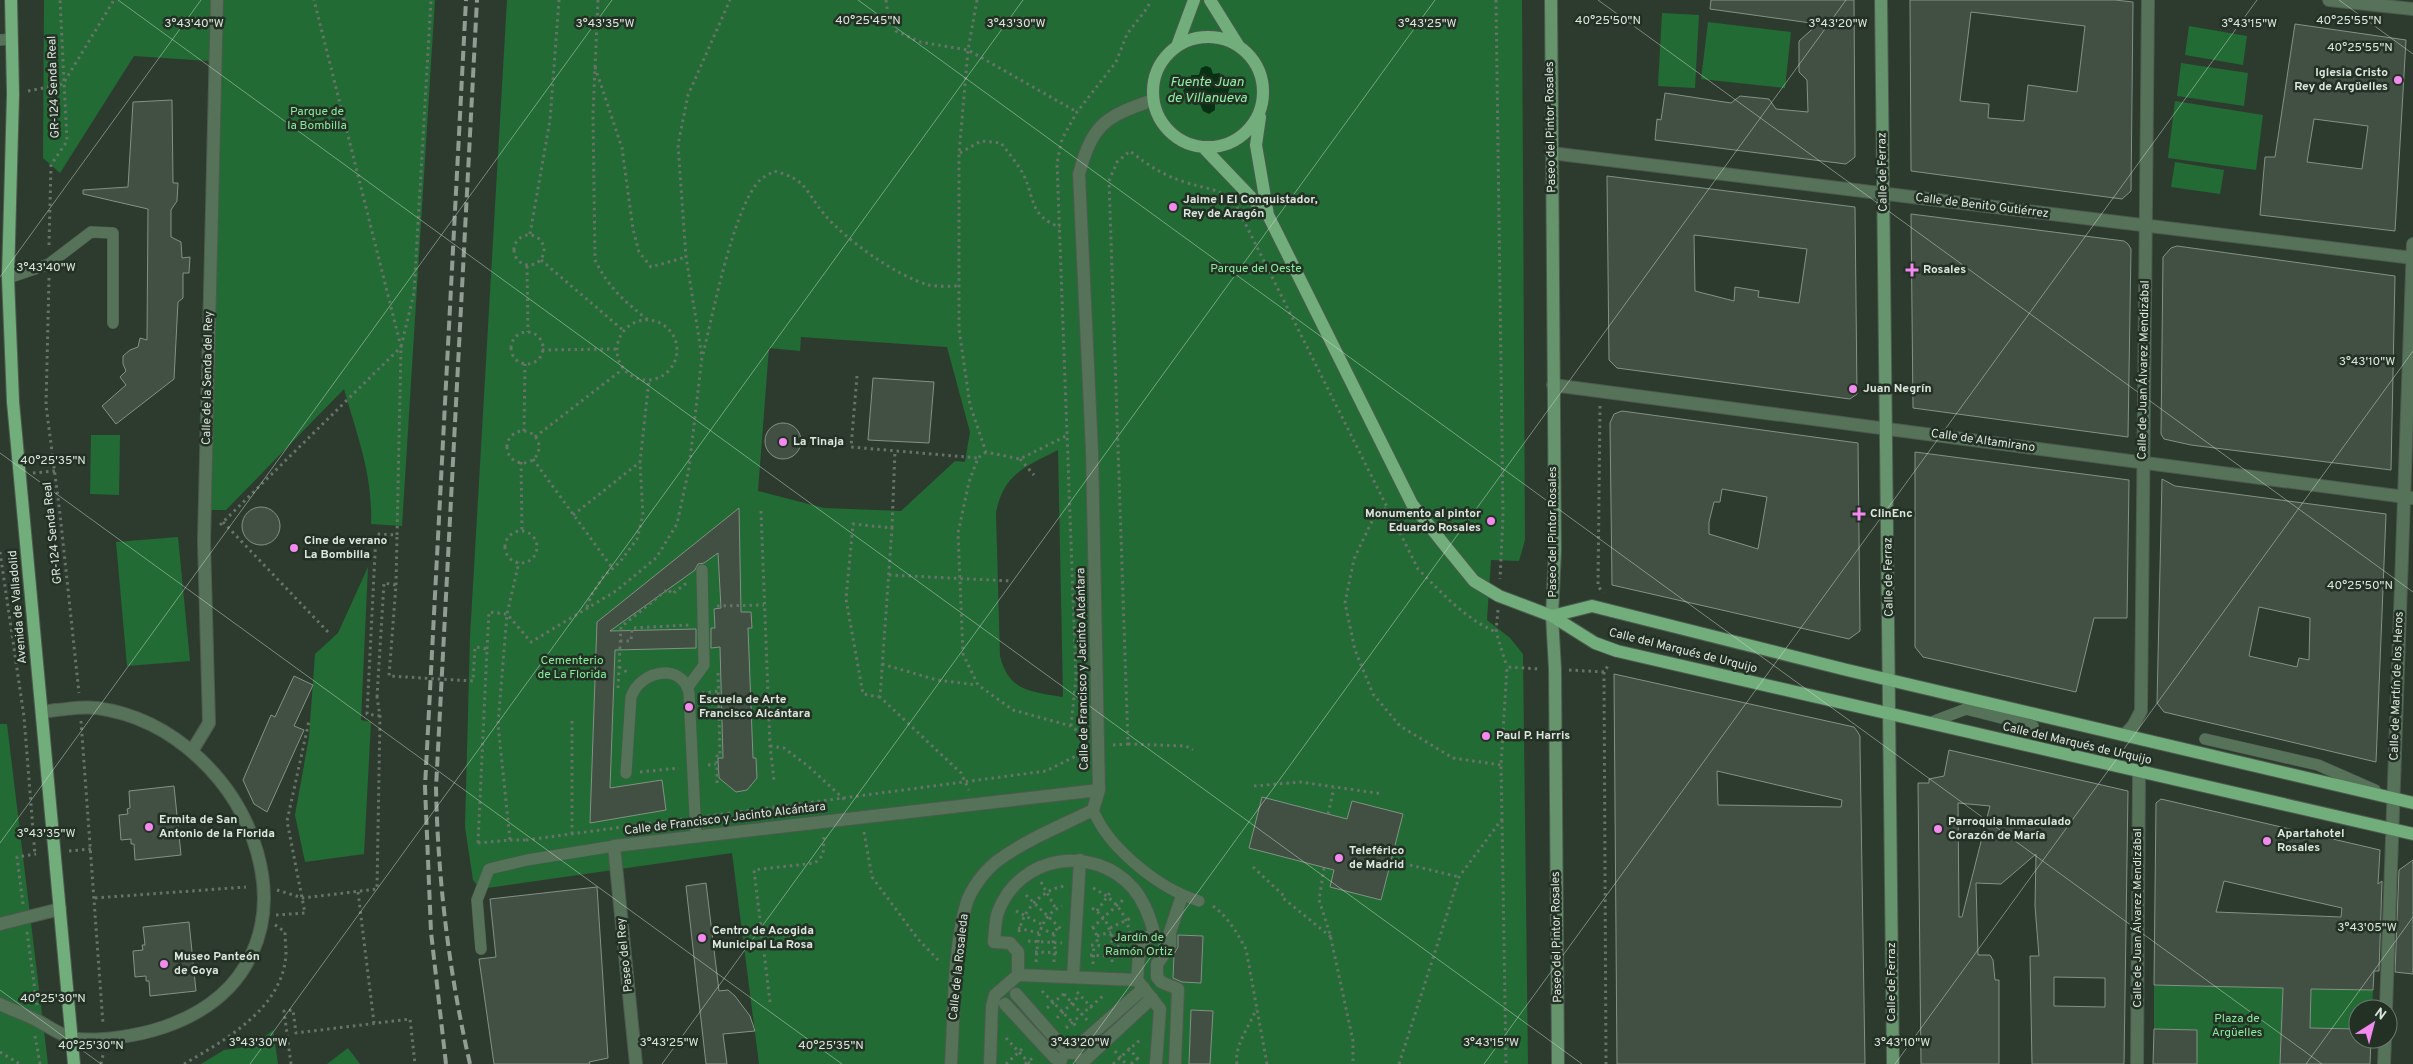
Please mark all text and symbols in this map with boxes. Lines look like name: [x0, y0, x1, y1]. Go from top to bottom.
text: 40°25'45"N: [835, 13, 901, 29]
text: 40°25'50"N: [1575, 13, 1641, 29]
text: 40°25'55"N: [2316, 13, 2382, 29]
text: 3°43'40"W: [164, 16, 224, 32]
text: 3°43'35"W: [576, 16, 634, 32]
text: 3°43'30"W: [986, 16, 1046, 32]
text: 3°43'25"W: [1397, 16, 1457, 32]
text: 3°43'20"W: [1808, 16, 1868, 32]
text: 3°43'15"W: [2221, 16, 2277, 32]
street label: GR-124 Senda Real: [44, 35, 64, 139]
text: 40°25'55"N: [2327, 40, 2393, 56]
street label: Paseo del Pintor Rosales: [1542, 61, 1560, 193]
place label: Iglesia Cristo Rey de Argüelles: [2294, 65, 2388, 95]
water label: Fuente Juan de Villanueva: [1167, 74, 1248, 107]
marker: Iglesia Cristo Rey de Argüelles: [2392, 74, 2404, 86]
park label: Parque de la Bombilla: [287, 104, 347, 134]
street label: Calle de Ferraz: [1874, 132, 1892, 212]
street label: Calle de Benito Gutiérrez: [1914, 190, 2050, 222]
place label: Jaime I El Conquistador, Rey de Aragón: [1183, 192, 1318, 222]
marker: Jaime I El Conquistador, Rey de Aragón: [1167, 201, 1179, 213]
text: 3°43'40"W: [16, 260, 76, 276]
park label: Parque del Oeste: [1210, 261, 1302, 277]
place label: Rosales: [1923, 262, 1966, 278]
marker: Rosales: [1905, 263, 1919, 277]
street label: Calle de Juan Álvarez Mendizábal: [2134, 280, 2154, 460]
street label: Calle de la Senda del Rey: [199, 311, 217, 445]
text: 3°43'10"W: [2339, 354, 2395, 370]
place label: Juan Negrín: [1863, 381, 1932, 397]
marker: Juan Negrín: [1847, 383, 1859, 395]
street label: Calle de Altamirano: [1930, 426, 2036, 456]
place label: La Tinaja: [793, 434, 844, 450]
marker: La Tinaja: [777, 436, 789, 448]
text: 40°25'35"N: [20, 453, 86, 469]
street label: Paseo del Pintor Rosales: [1545, 466, 1561, 598]
street label: GR-124 Senda Real: [40, 481, 66, 585]
place label: Monumento al pintor Eduardo Rosales: [1365, 506, 1481, 536]
place label: ClinEnc: [1870, 506, 1913, 522]
marker: ClinEnc: [1852, 507, 1866, 521]
marker: Monumento al pintor Eduardo Rosales: [1485, 515, 1497, 527]
place label: Cine de verano La Bombilla: [304, 533, 388, 563]
street label: Calle de Ferraz: [1880, 537, 1898, 617]
marker: Cine de verano La Bombilla: [288, 542, 300, 554]
street label: Avenida de Valladolid: [5, 550, 31, 664]
street label: Calle de Francisco y Jacinto Alcántara: [1073, 568, 1093, 770]
text: 40°25'50"N: [2327, 578, 2393, 594]
street label: Calle de Martín de los Heros: [2386, 611, 2408, 761]
street label: Calle del Marqués de Urquijo: [1607, 625, 1759, 677]
park label: Cementerio de La Florida: [537, 653, 607, 683]
place label: Escuela de Arte Francisco Alcántara: [699, 692, 810, 722]
marker: Escuela de Arte Francisco Alcántara: [683, 701, 695, 713]
street label: Calle del Marqués de Urquijo: [2001, 719, 2153, 769]
place label: Paul P. Harris: [1496, 728, 1570, 744]
marker: Paul P. Harris: [1480, 730, 1492, 742]
street label: Calle de Francisco y Jacinto Alcántara: [623, 799, 827, 839]
place label: Ermita de San Antonio de la Florida: [159, 812, 275, 842]
place label: Parroquia Inmaculado Corazón de María: [1948, 814, 2071, 844]
marker: Ermita de San Antonio de la Florida: [143, 821, 155, 833]
marker: Parroquia Inmaculado Corazón de María: [1932, 823, 1944, 835]
text: 3°43'35"W: [17, 826, 75, 842]
place label: Apartahotel Rosales: [2277, 826, 2344, 856]
street label: Calle de Juan Álvarez Mendizábal: [2130, 828, 2146, 1008]
marker: Apartahotel Rosales: [2261, 835, 2273, 847]
place label: Teleférico de Madrid: [1349, 843, 1404, 873]
marker: Teleférico de Madrid: [1333, 852, 1345, 864]
street label: Paseo del Pintor Rosales: [1548, 871, 1566, 1003]
street label: Calle de la Rosaleda: [945, 913, 973, 1021]
street label: Paseo del Rey: [613, 917, 637, 993]
text: 3°43'05"W: [2337, 920, 2397, 936]
place label: Centro de Acogida Municipal La Rosa: [712, 923, 814, 953]
park label: Jardín de Ramón Ortiz: [1105, 930, 1173, 960]
marker: Centro de Acogida Municipal La Rosa: [696, 932, 708, 944]
street label: Calle de Ferraz: [1884, 942, 1900, 1022]
place label: Museo Panteón de Goya: [174, 949, 260, 979]
marker: Museo Panteón de Goya: [158, 958, 170, 970]
text: 40°25'30"N: [20, 991, 86, 1007]
north arrow: [2348, 999, 2398, 1049]
text: N: [2371, 1005, 2389, 1025]
park label: Plaza de Argüelles: [2212, 1011, 2262, 1041]
text: 3°43'30"W: [228, 1035, 288, 1051]
text: 3°43'25"W: [639, 1035, 699, 1051]
text: 3°43'20"W: [1050, 1035, 1110, 1051]
text: 3°43'15"W: [1463, 1035, 1519, 1051]
text: 3°43'10"W: [1874, 1035, 1930, 1051]
text: 40°25'30"N: [58, 1038, 124, 1054]
text: 40°25'35"N: [798, 1038, 864, 1054]

